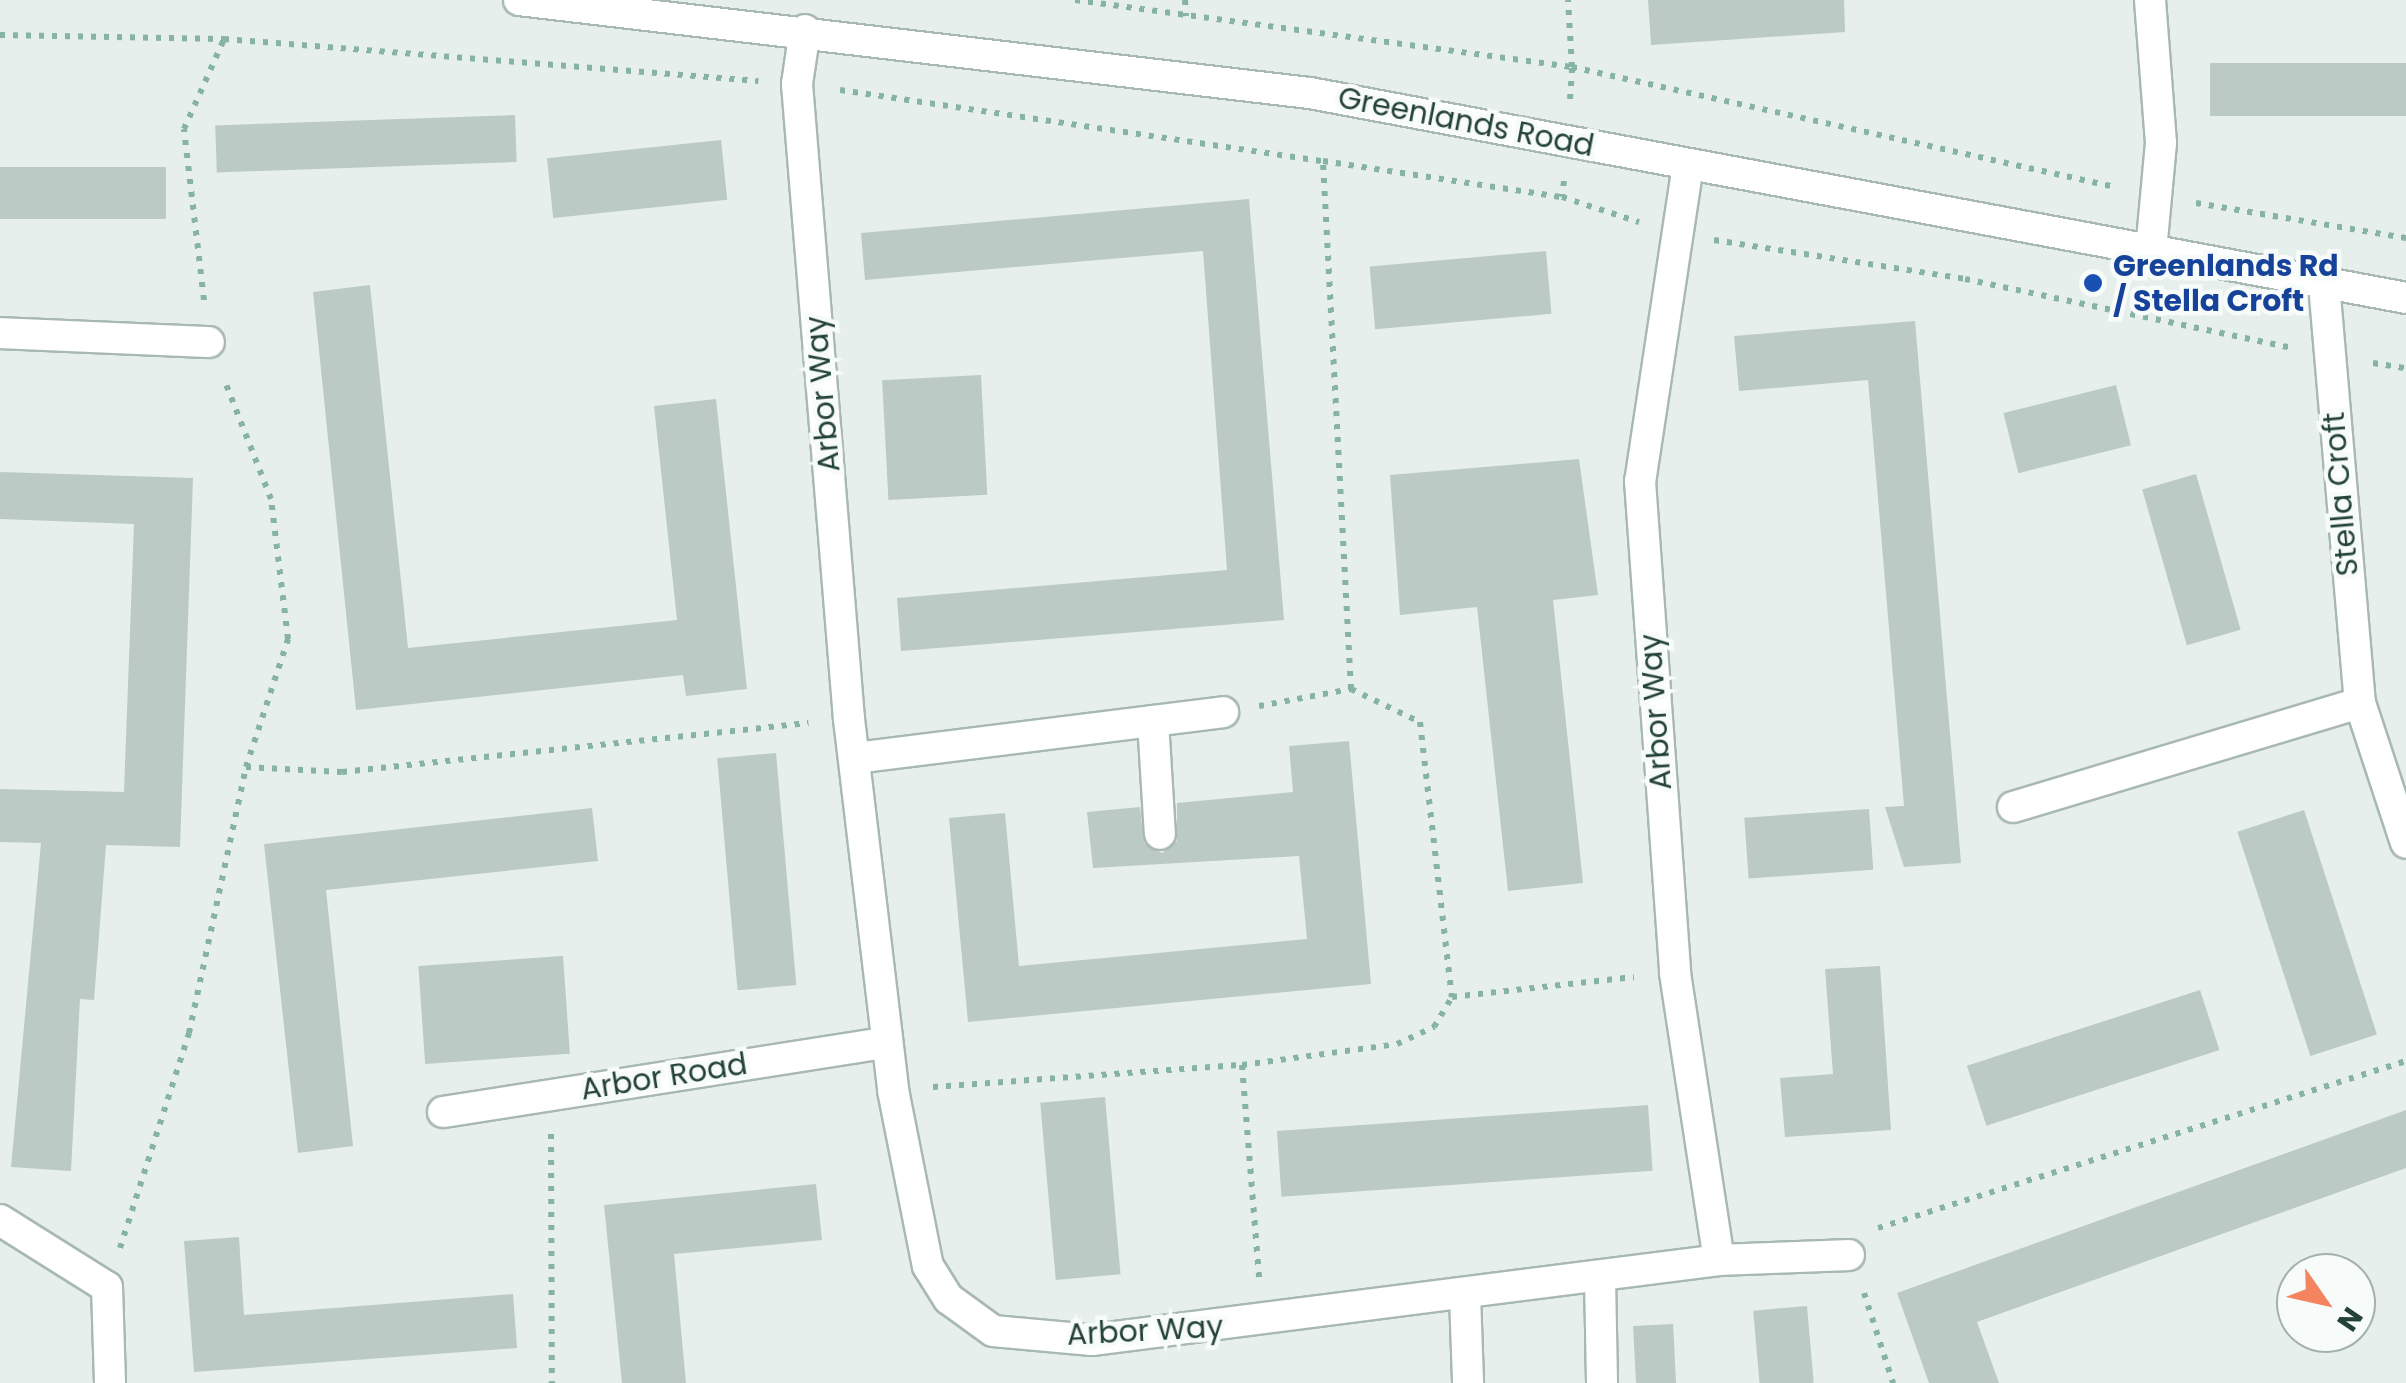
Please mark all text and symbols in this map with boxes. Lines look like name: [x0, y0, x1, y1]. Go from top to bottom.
street label: Greenlands Road: [1335, 80, 1597, 164]
place label: Greenlands Rd / Stella Croft: [2113, 248, 2339, 318]
marker: Greenlands Rd / Stella Croft: [2082, 272, 2104, 294]
street label: Arbor Way: [798, 314, 848, 474]
street label: Stella Croft: [2316, 410, 2366, 578]
street label: Arbor Way: [1633, 633, 1679, 791]
street label: Arbor Road: [578, 1046, 750, 1108]
north arrow: [2276, 1253, 2376, 1353]
text: N: [2328, 1299, 2372, 1339]
street label: Arbor Way: [1066, 1309, 1224, 1353]

